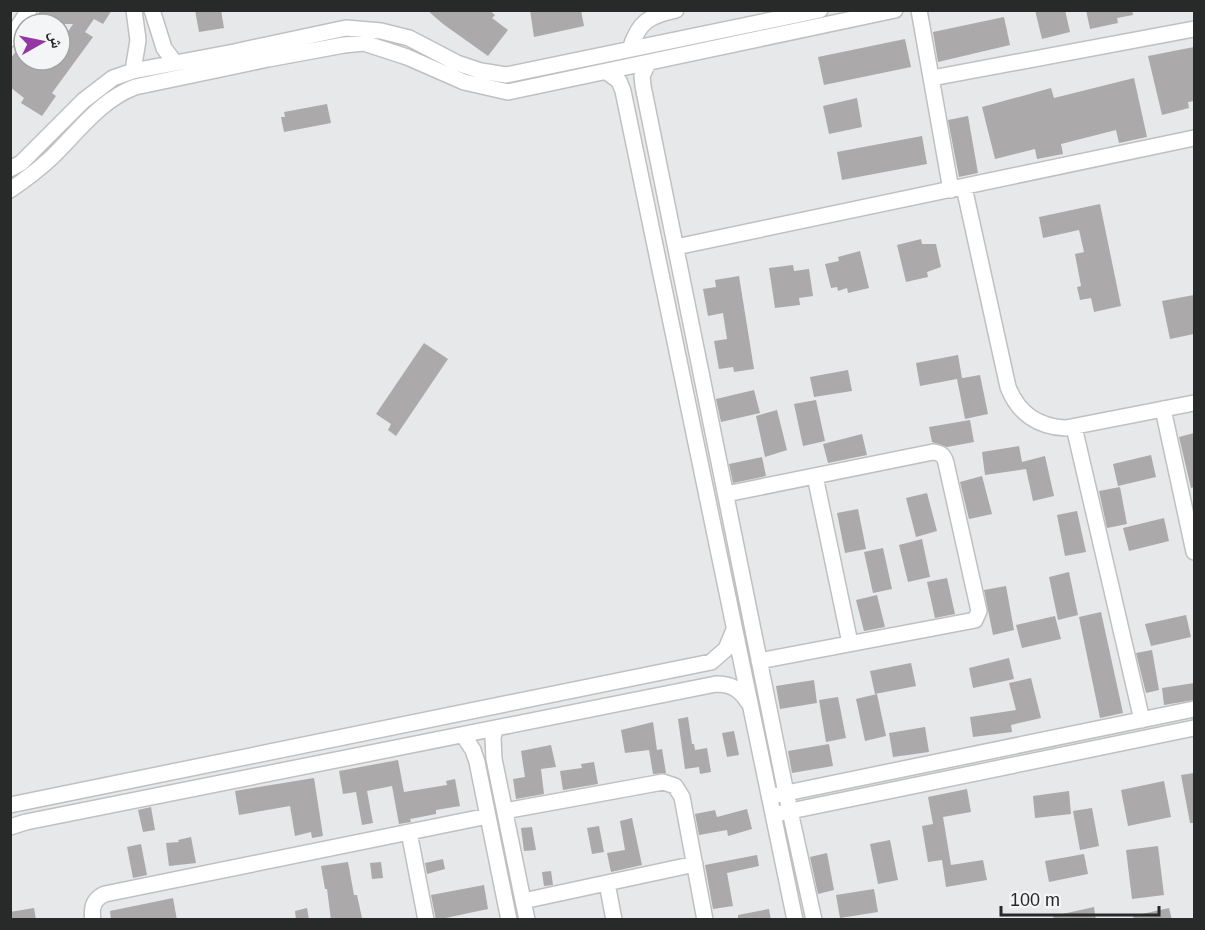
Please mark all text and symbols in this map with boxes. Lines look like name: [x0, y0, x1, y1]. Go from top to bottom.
north arrow: [12, 12, 72, 72]
text: ش: [46, 30, 66, 50]
scale bar: [1001, 879, 1158, 917]
text: 100 m: [1010, 890, 1060, 910]

